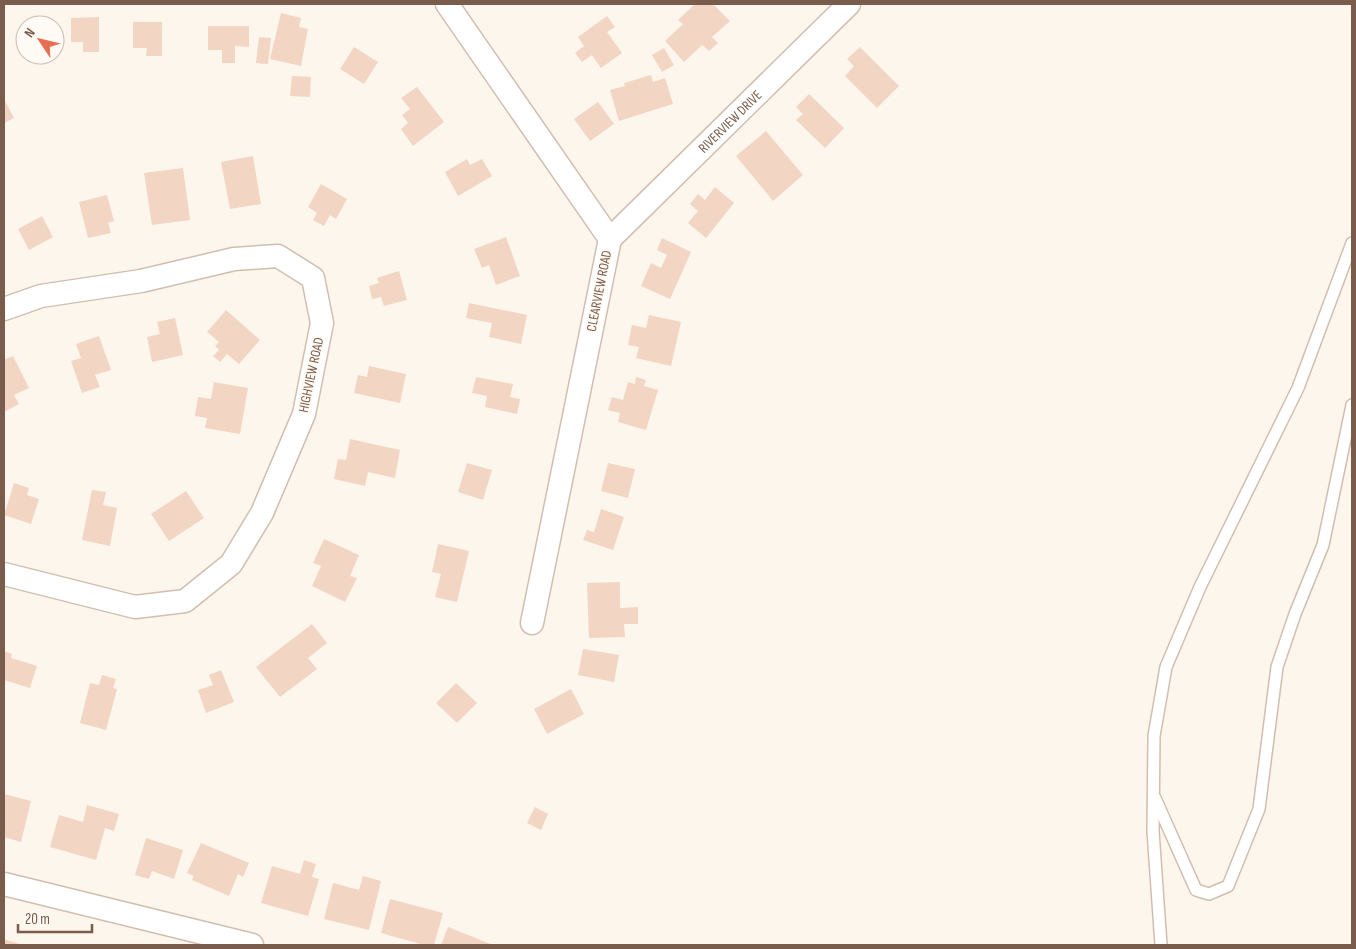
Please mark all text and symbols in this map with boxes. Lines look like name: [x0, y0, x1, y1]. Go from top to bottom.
north arrow: [15, 15, 65, 65]
text: N: [21, 25, 39, 41]
street label: RIVERVIEW DRIVE: [694, 86, 765, 156]
street label: CLEARVIEW ROAD: [583, 249, 615, 333]
street label: HIGHVIEW ROAD: [295, 336, 327, 414]
scale bar: [18, 902, 91, 934]
text: 20 m: [25, 910, 50, 929]

